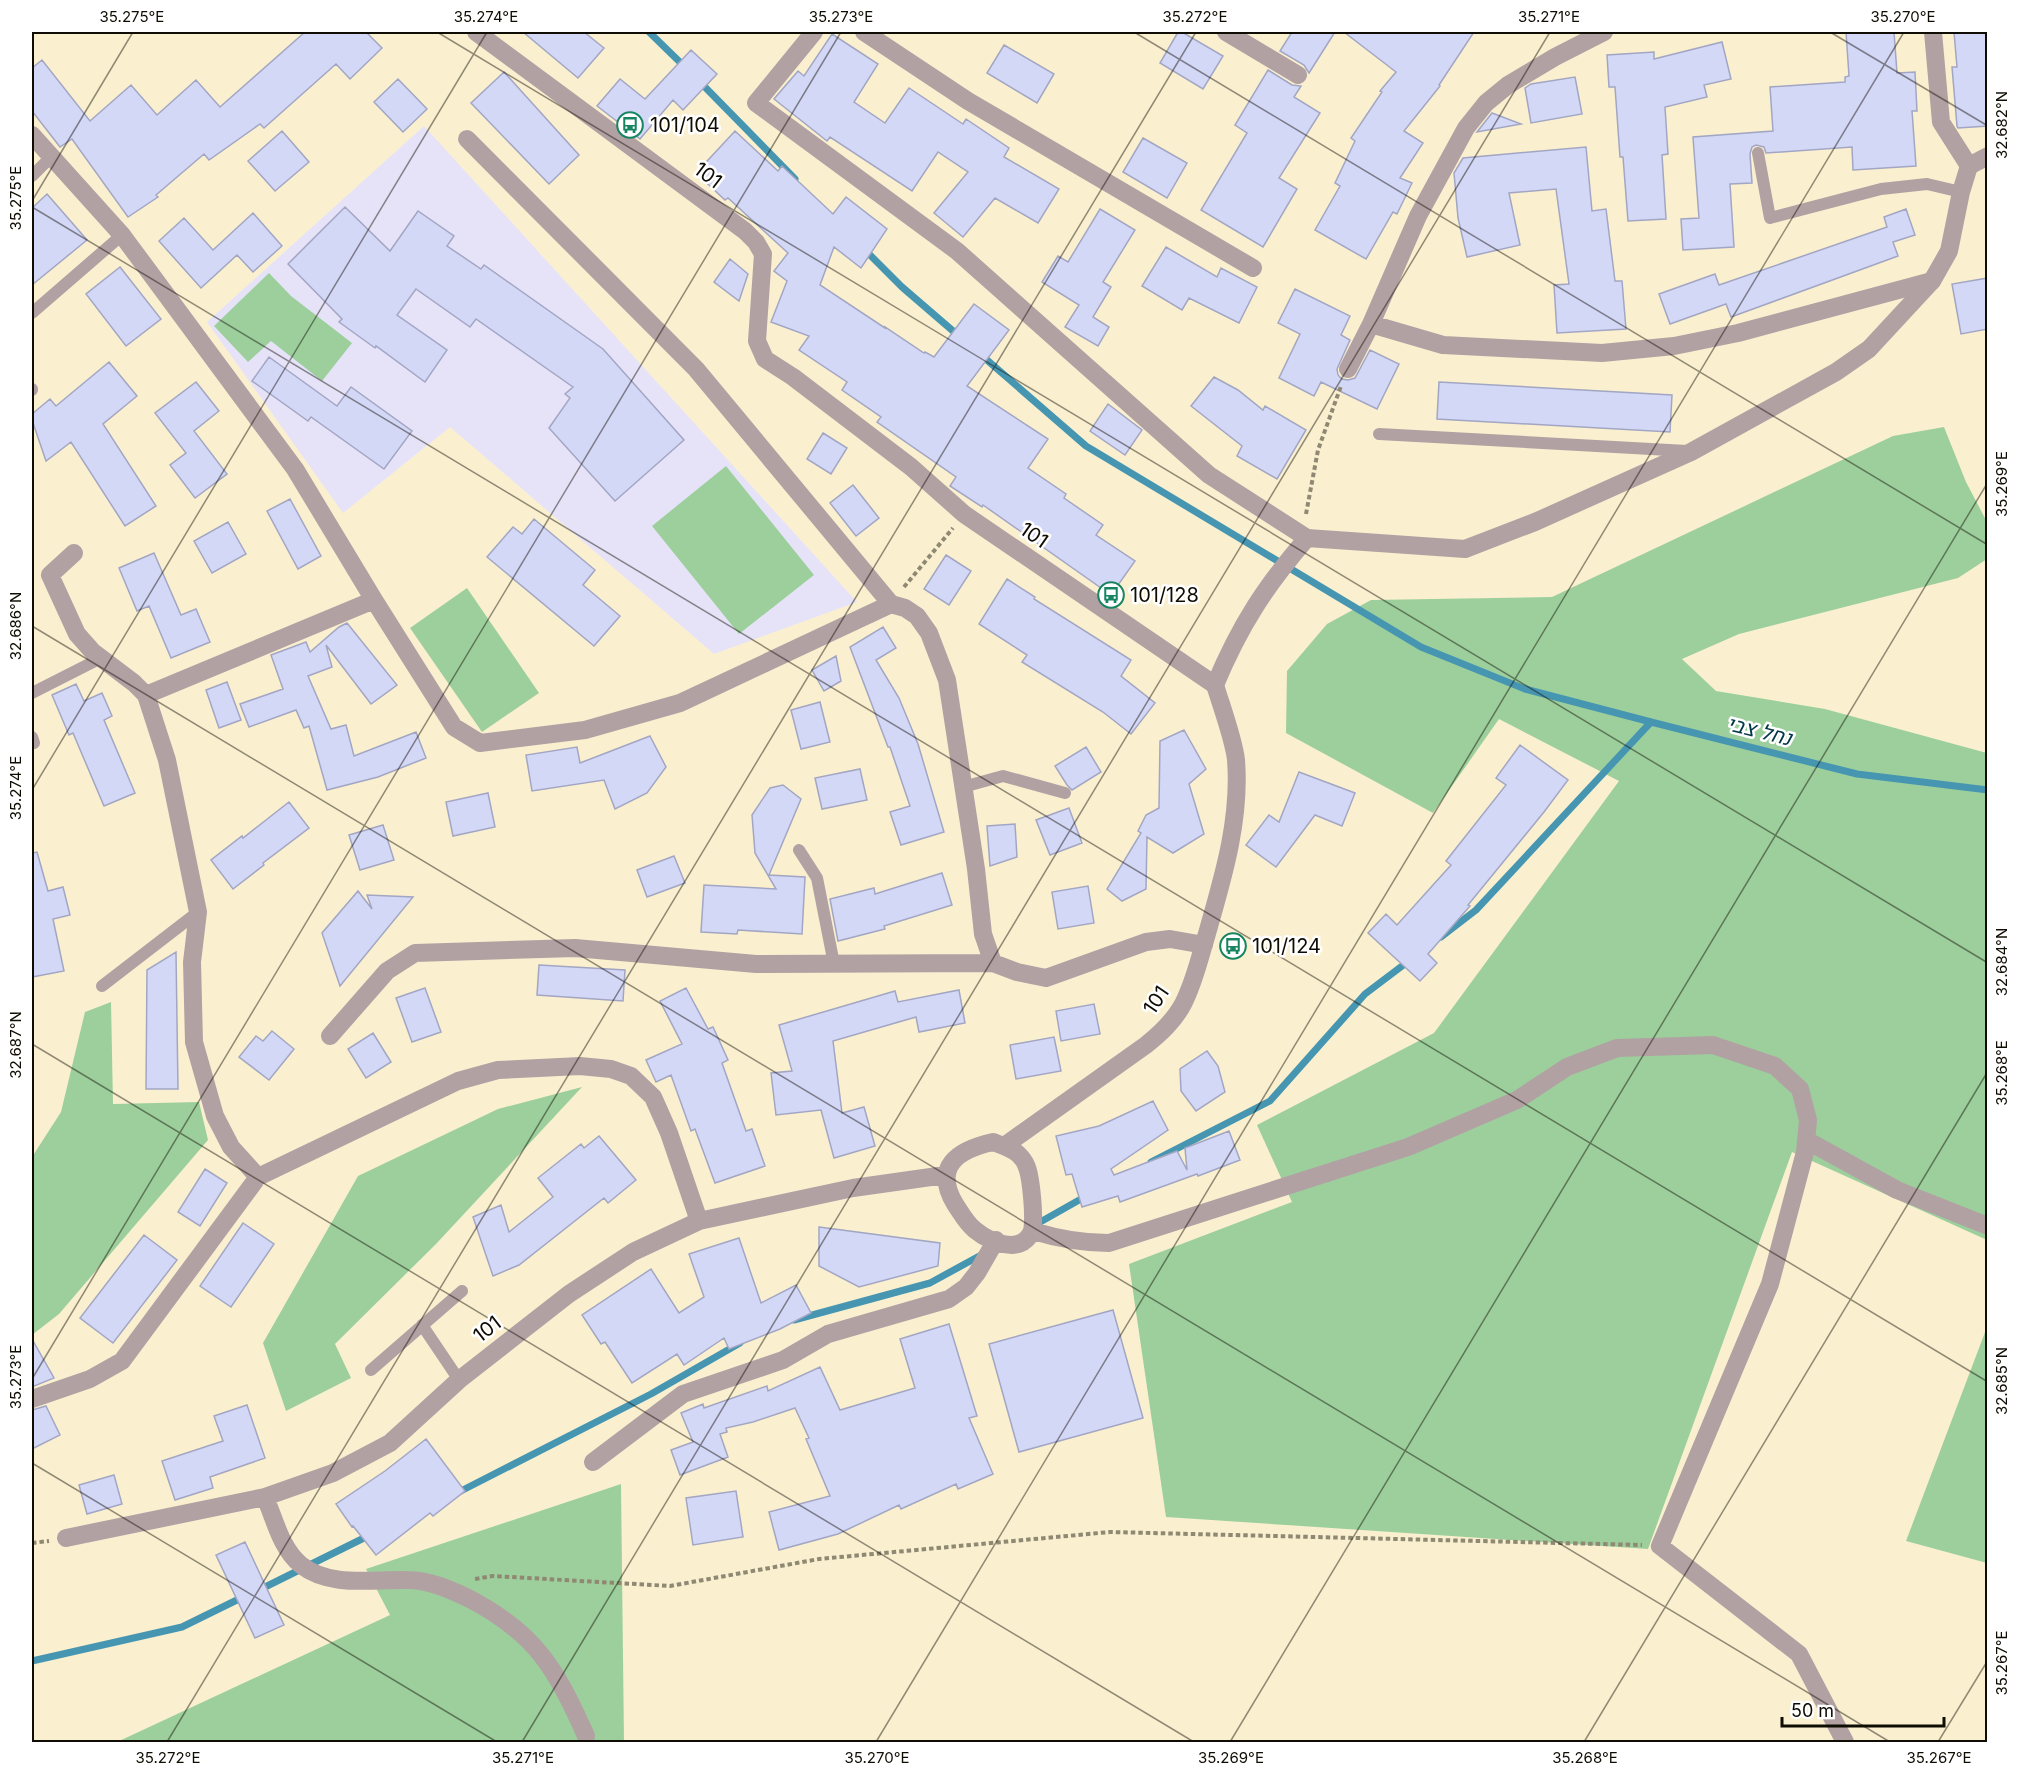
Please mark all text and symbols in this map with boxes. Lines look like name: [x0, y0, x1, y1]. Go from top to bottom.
text: 35.275°E: [100, 7, 164, 26]
text: 35.274°E: [454, 7, 518, 26]
text: 35.273°E: [809, 7, 873, 26]
text: 35.272°E: [1163, 7, 1227, 26]
text: 35.271°E: [1518, 7, 1580, 26]
text: 35.270°E: [1870, 7, 1936, 26]
text: 32.682°N: [1992, 91, 2011, 159]
bus stop icon: 101/104: [615, 110, 645, 140]
place label: 101/104: [650, 113, 720, 137]
street label: 101: [689, 157, 727, 193]
text: 35.275°E: [6, 166, 25, 230]
text: 35.269°E: [1992, 451, 2011, 517]
street label: 101: [1015, 517, 1053, 553]
bus stop icon: 101/128: [1096, 580, 1126, 610]
place label: 101/128: [1130, 583, 1199, 607]
text: 32.686°N: [6, 592, 25, 660]
water label: נחל צבי: [1724, 710, 1795, 751]
text: 35.274°E: [6, 756, 25, 820]
text: 32.684°N: [1992, 928, 2011, 996]
bus stop icon: 101/124: [1218, 931, 1248, 961]
place label: 101/124: [1252, 934, 1321, 958]
street label: 101: [1138, 981, 1174, 1019]
text: 32.687°N: [6, 1011, 25, 1079]
text: 35.268°E: [1992, 1040, 2011, 1106]
street label: 101: [468, 1311, 506, 1347]
text: 35.273°E: [6, 1345, 25, 1409]
text: 32.685°N: [1992, 1347, 2011, 1415]
text: 35.267°E: [1992, 1630, 2011, 1696]
scale bar: [1782, 1690, 1944, 1728]
text: 50 m: [1791, 1700, 1834, 1721]
text: 35.272°E: [136, 1748, 200, 1767]
text: 35.271°E: [492, 1748, 554, 1767]
text: 35.270°E: [844, 1748, 910, 1767]
text: 35.269°E: [1198, 1748, 1264, 1767]
text: 35.268°E: [1552, 1748, 1618, 1767]
text: 35.267°E: [1906, 1748, 1972, 1767]

